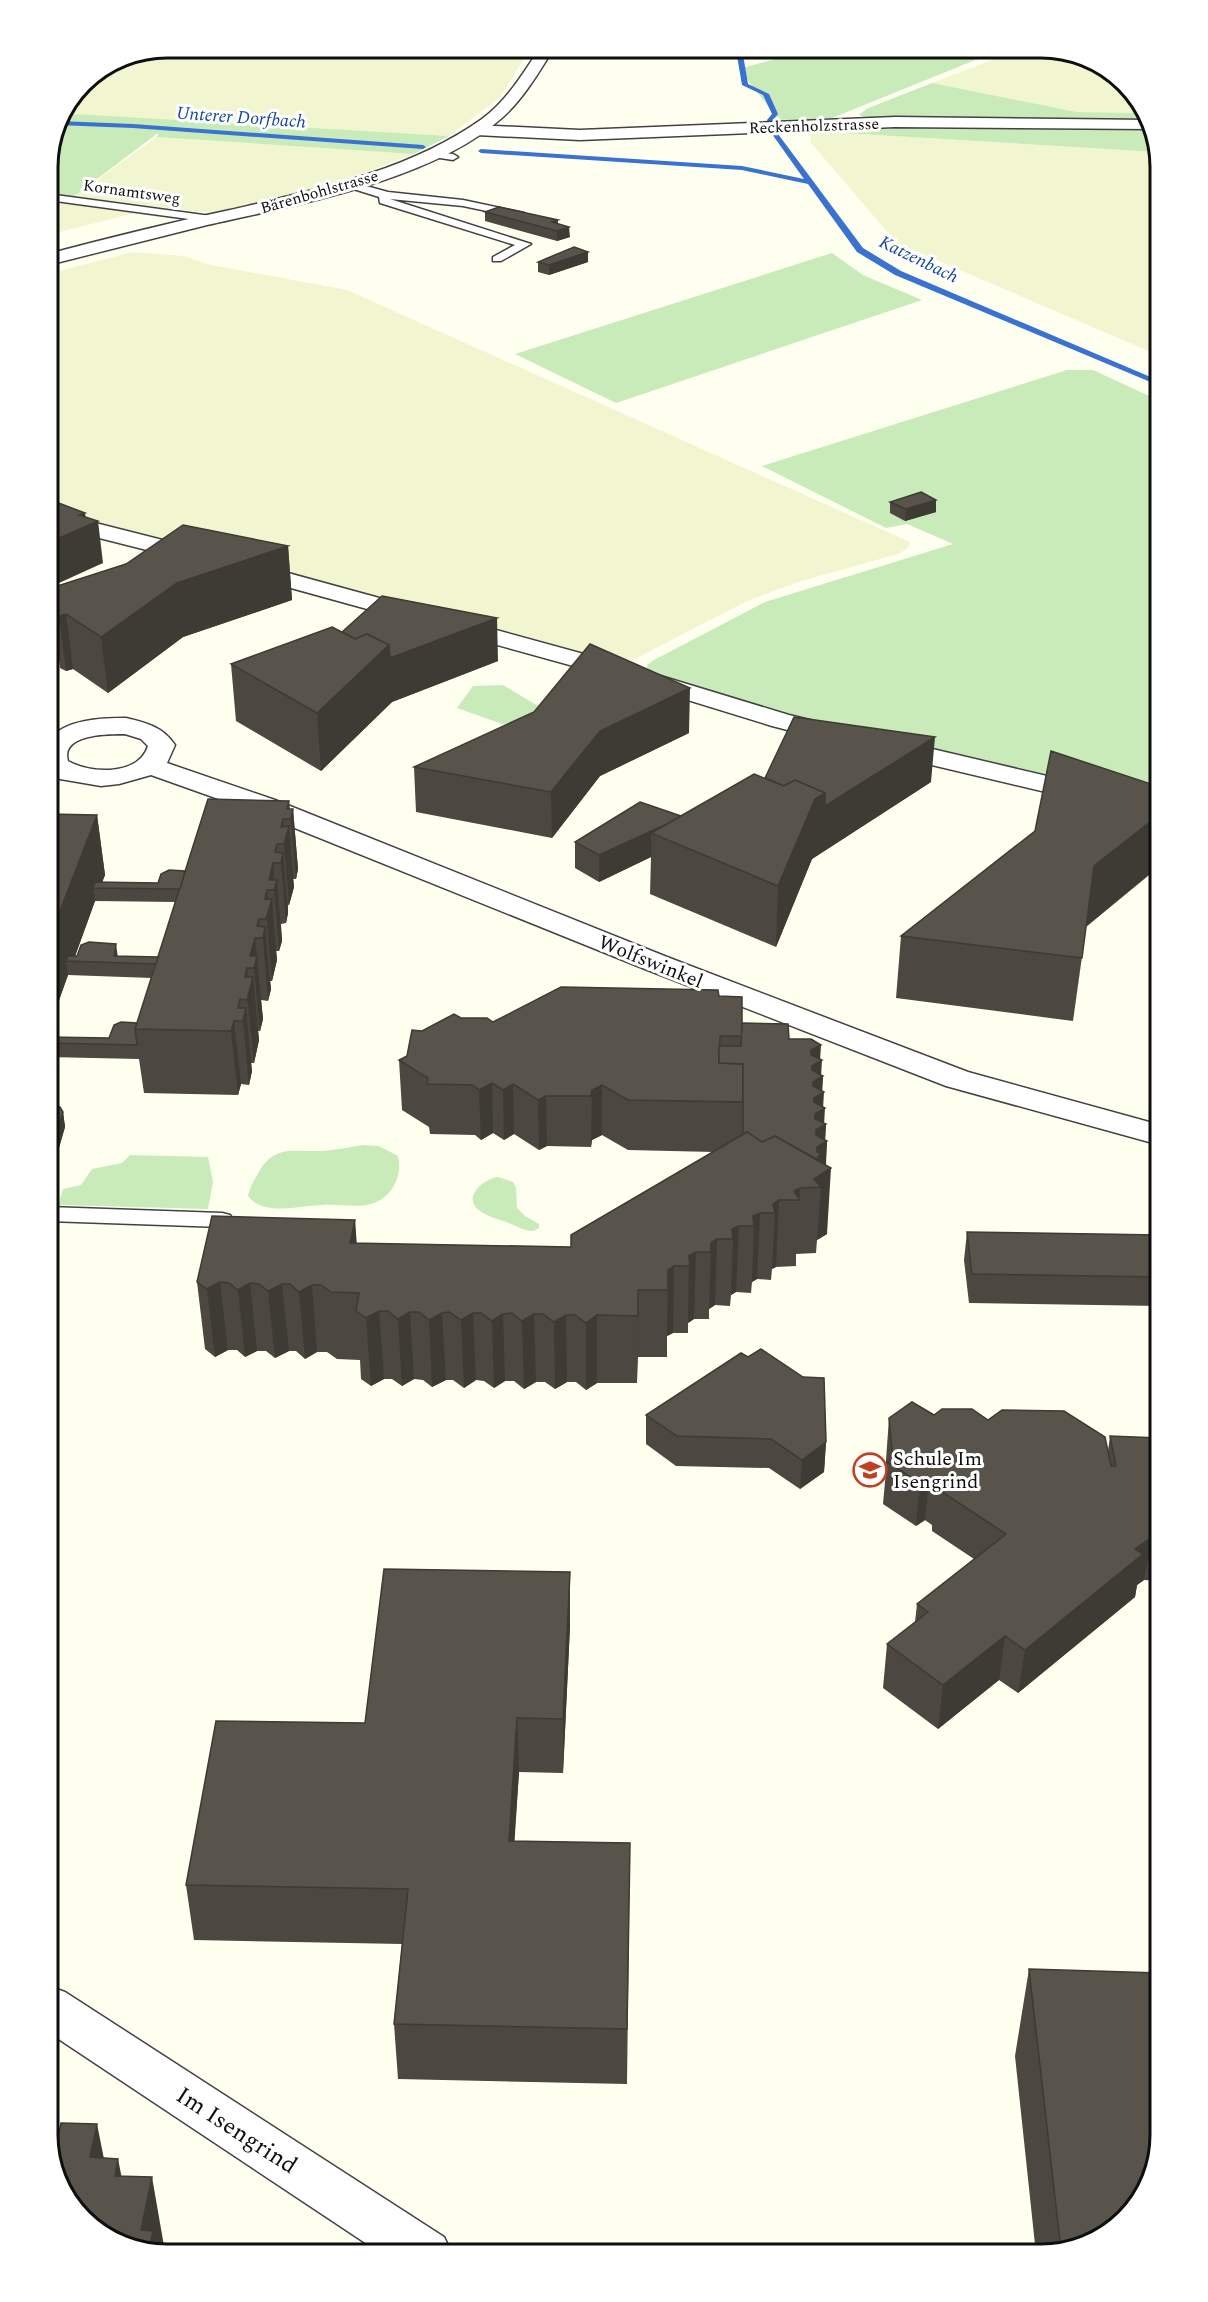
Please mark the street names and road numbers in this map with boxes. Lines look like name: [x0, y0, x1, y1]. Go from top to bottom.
street label: Reckenholzstrasse: [748, 112, 880, 140]
street label: Bärenbohlstrasse: [258, 164, 381, 220]
street label: Kornamtsweg: [82, 173, 182, 211]
street label: Wolfswinkel: [594, 927, 708, 997]
street label: Im Isengrind: [169, 2078, 304, 2184]

